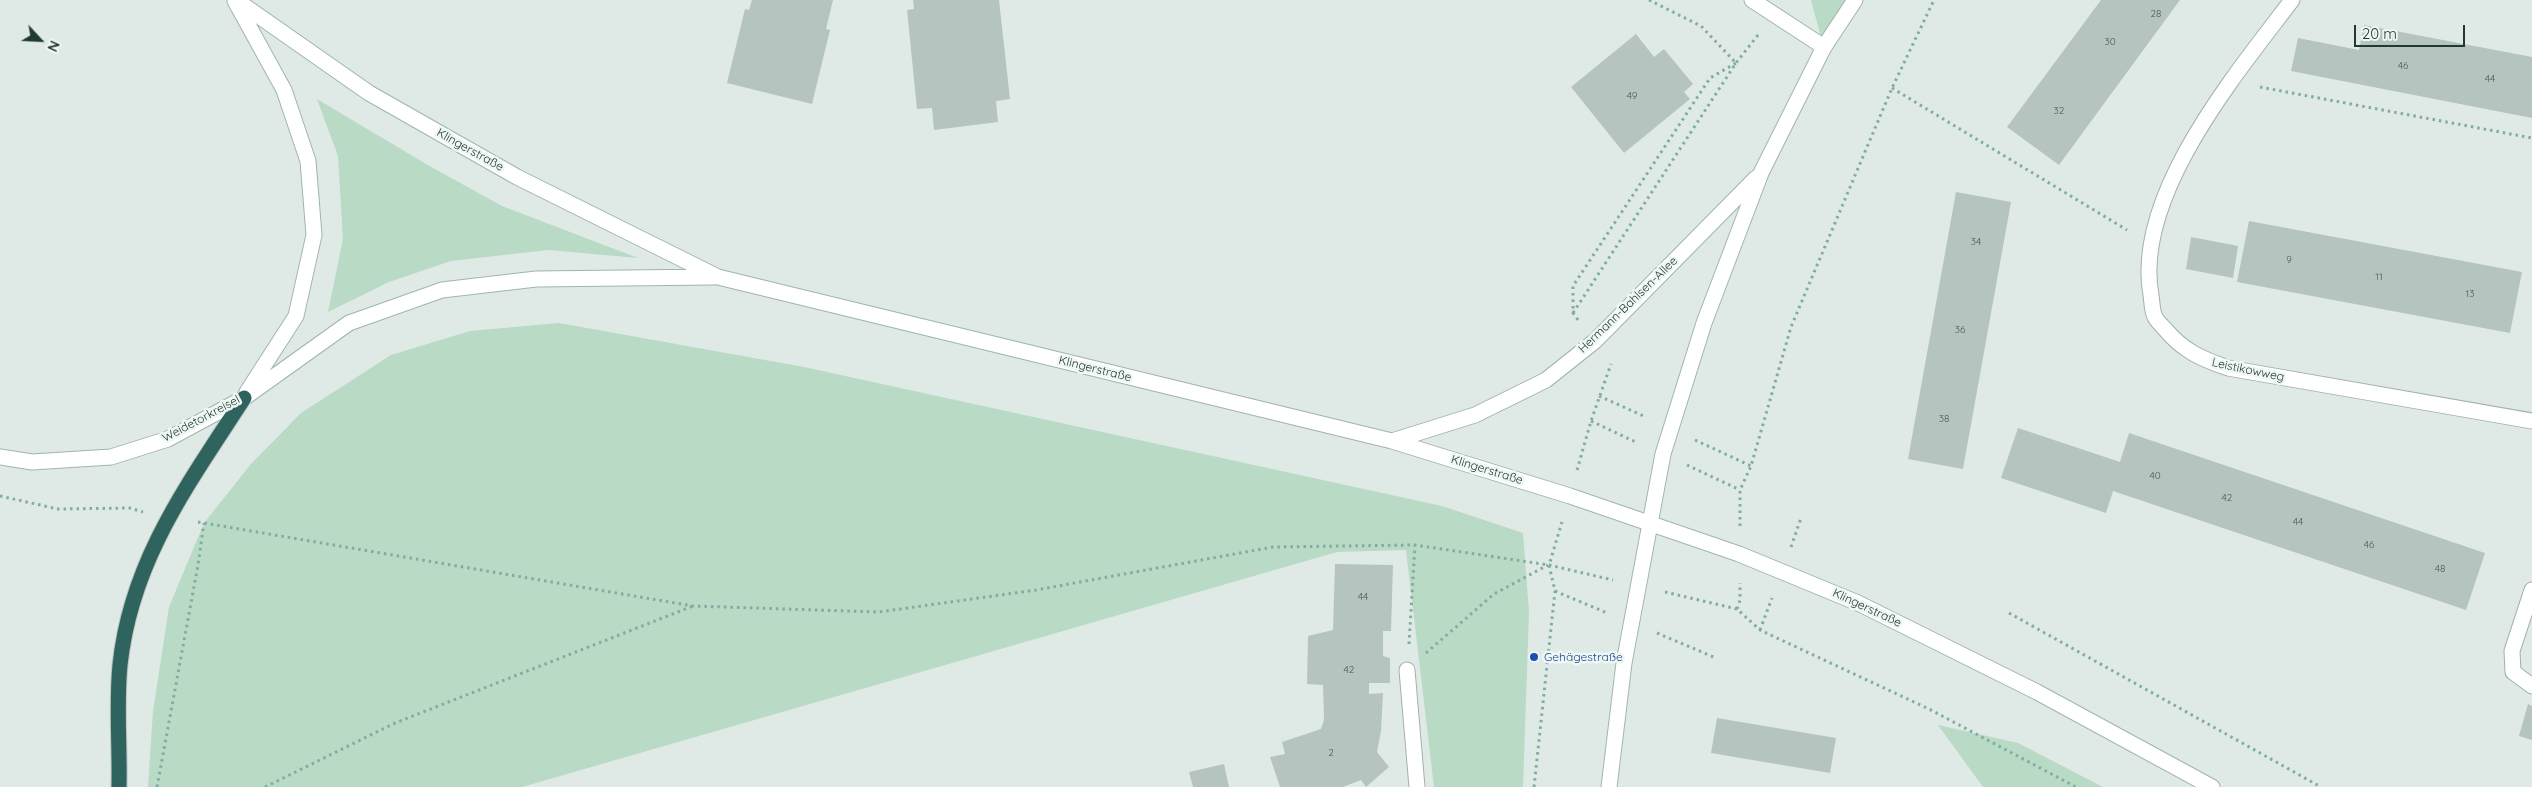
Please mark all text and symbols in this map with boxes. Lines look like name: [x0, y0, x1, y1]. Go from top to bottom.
house number: 28: [2151, 8, 2161, 20]
north arrow: [15, 15, 65, 65]
scale bar: [2357, 15, 2468, 47]
text: 20 m: [2362, 24, 2397, 43]
house number: 30: [2104, 36, 2116, 48]
text: N: [43, 38, 64, 55]
house number: 46: [2398, 60, 2408, 72]
house number: 44: [2485, 73, 2495, 85]
house number: 49: [1627, 90, 1637, 102]
house number: 32: [2054, 105, 2064, 117]
street label: Klingerstraße: [434, 126, 506, 174]
house number: 34: [1971, 236, 1981, 248]
street label: Hermann-Bahlsen-Allee: [1575, 254, 1681, 356]
house number: 9: [2286, 254, 2292, 266]
house number: 11: [2375, 271, 2383, 283]
house number: 13: [2466, 288, 2474, 300]
house number: 36: [1955, 324, 1965, 336]
street label: Klingerstraße: [1057, 353, 1133, 385]
street label: Leistikowweg: [2210, 355, 2286, 385]
street label: Weidetorkreisel: [160, 392, 242, 446]
house number: 38: [1939, 413, 1949, 425]
street label: Klingerstraße: [1449, 452, 1525, 488]
house number: 40: [2149, 470, 2161, 482]
house number: 42: [2222, 492, 2232, 504]
house number: 44: [2293, 516, 2303, 528]
house number: 46: [2364, 539, 2374, 551]
house number: 48: [2435, 563, 2445, 575]
street label: Klingerstraße: [1830, 586, 1904, 630]
house number: 44: [1358, 591, 1368, 603]
place label: Gehägestraße: [1544, 650, 1623, 664]
marker: Gehägestraße: [1528, 651, 1540, 663]
house number: 42: [1344, 664, 1354, 676]
house number: 2: [1328, 747, 1334, 759]

